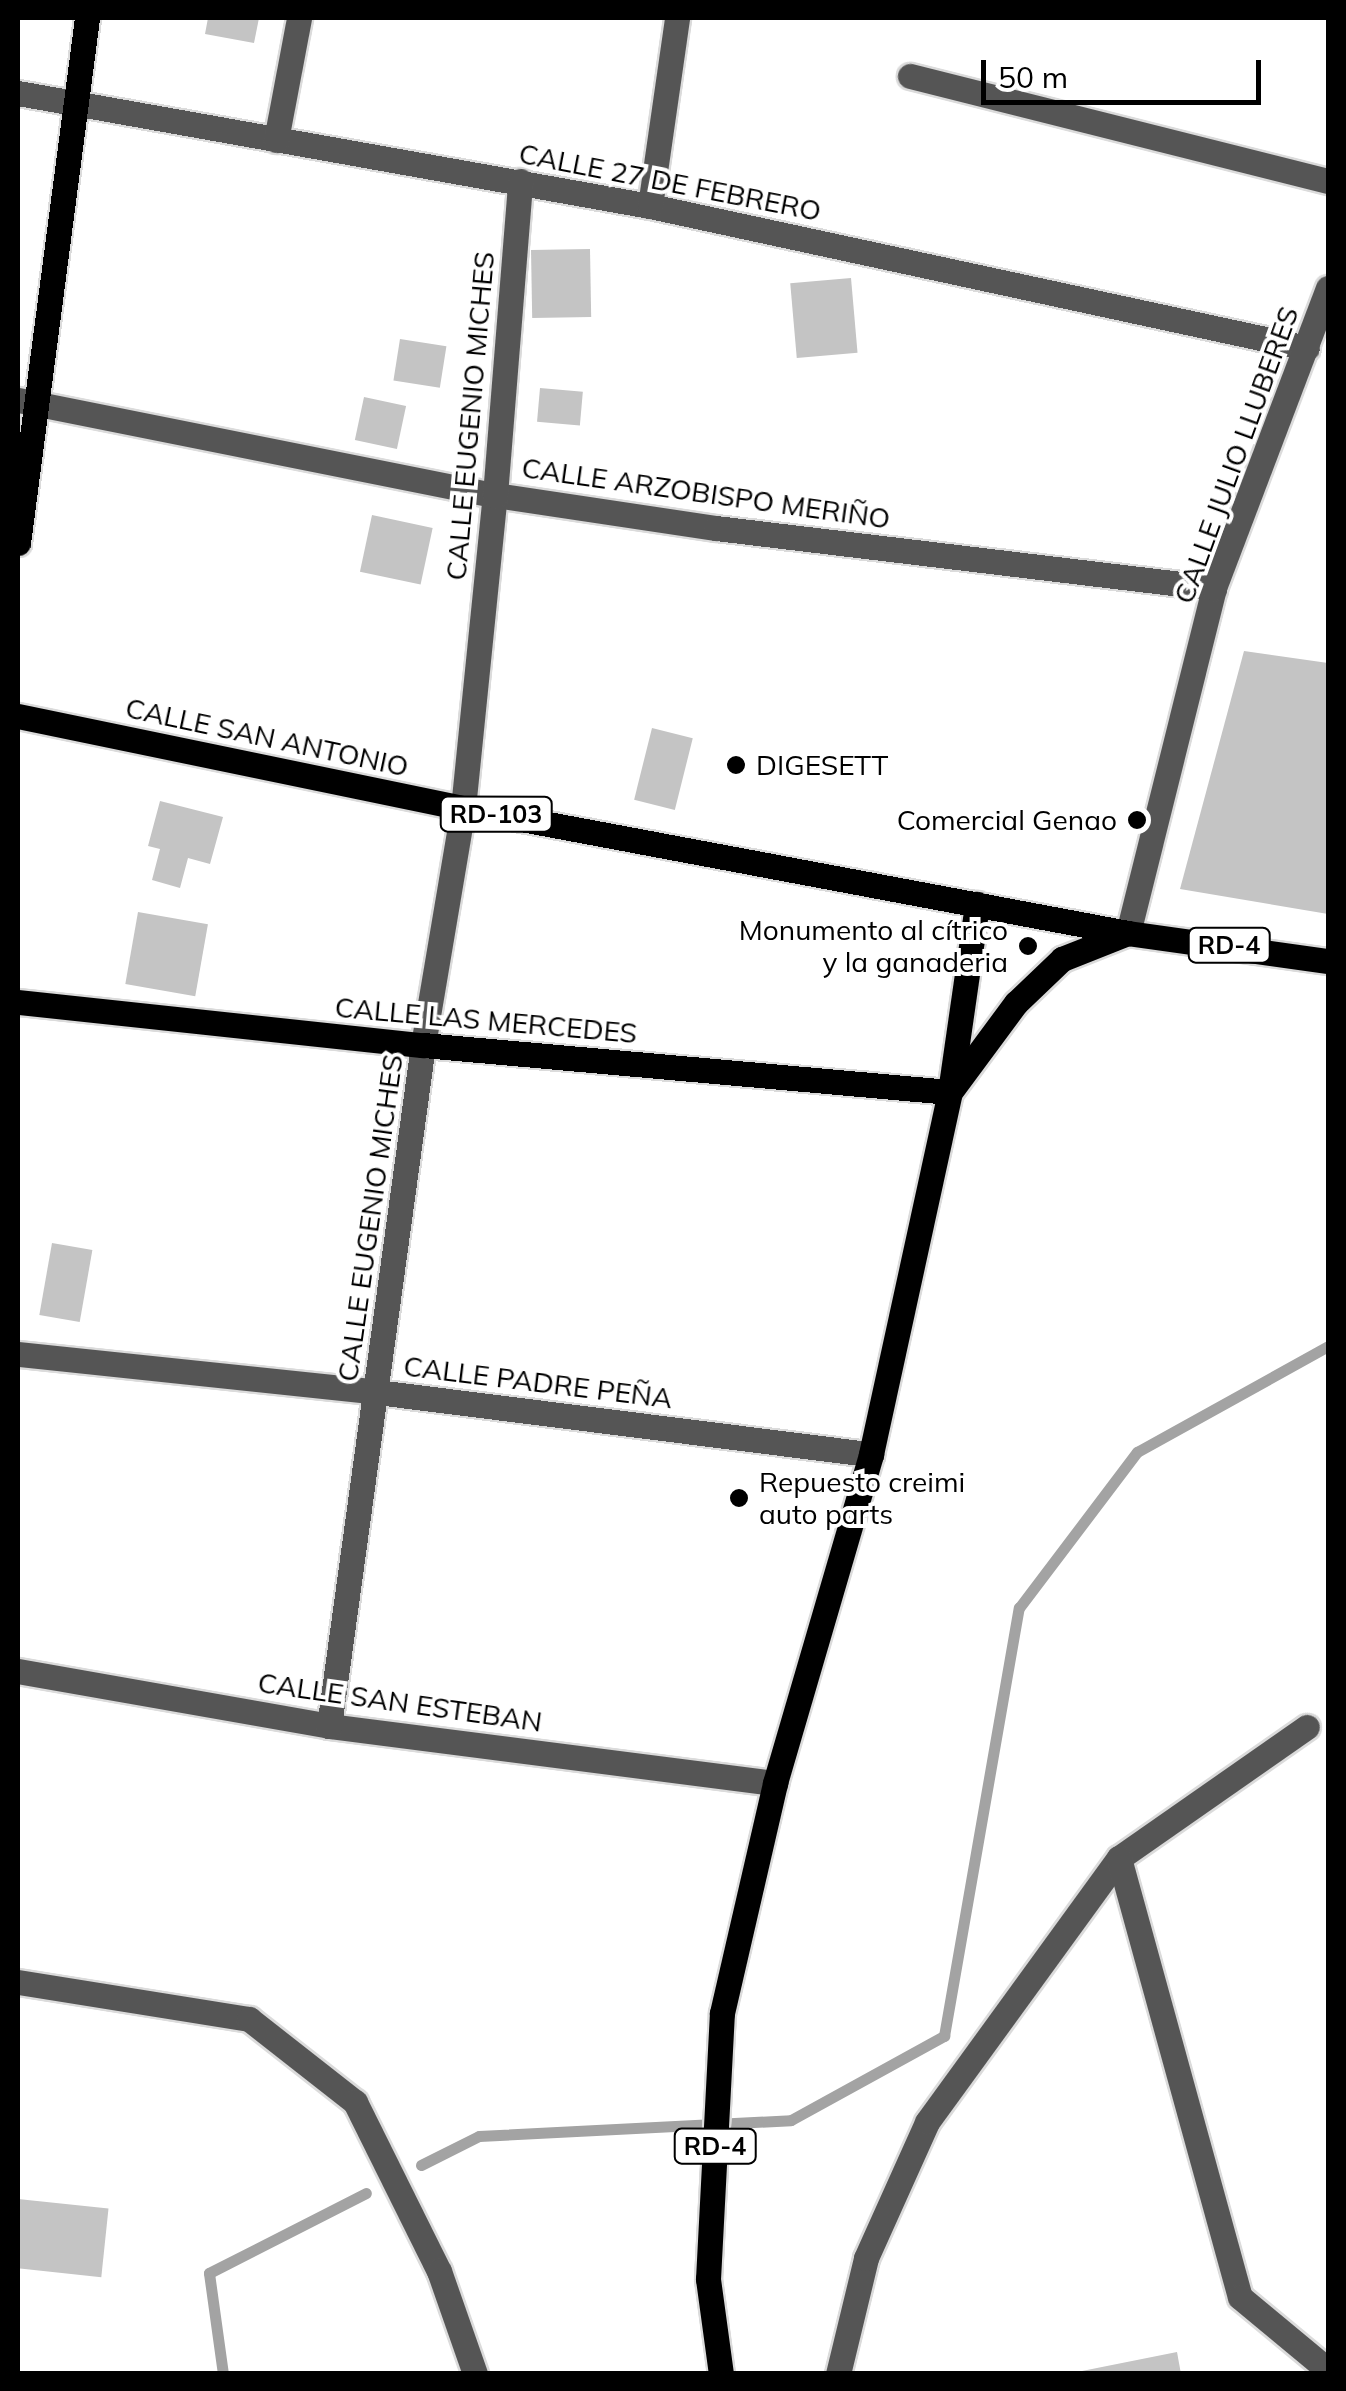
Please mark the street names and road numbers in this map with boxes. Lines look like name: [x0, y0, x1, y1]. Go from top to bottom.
street label: CALLE 27 DE FEBRERO: [516, 136, 824, 228]
street label: CALLE EUGENIO MICHES: [439, 250, 501, 582]
street label: CALLE JULIO LLUBERES: [1167, 302, 1305, 608]
street label: CALLE ARZOBISPO MERIÑO: [520, 450, 892, 536]
street label: CALLE SAN ANTONIO: [123, 691, 411, 783]
road number: RD-103: [438, 794, 554, 834]
road number: RD-4: [1186, 925, 1272, 965]
street label: CALLE LAS MERCEDES: [333, 990, 639, 1050]
street label: CALLE EUGENIO MICHES: [330, 1052, 410, 1384]
street label: CALLE PADRE PEÑA: [402, 1349, 674, 1415]
street label: CALLE SAN ESTEBAN: [256, 1665, 544, 1739]
road number: RD-4: [672, 2126, 758, 2166]

